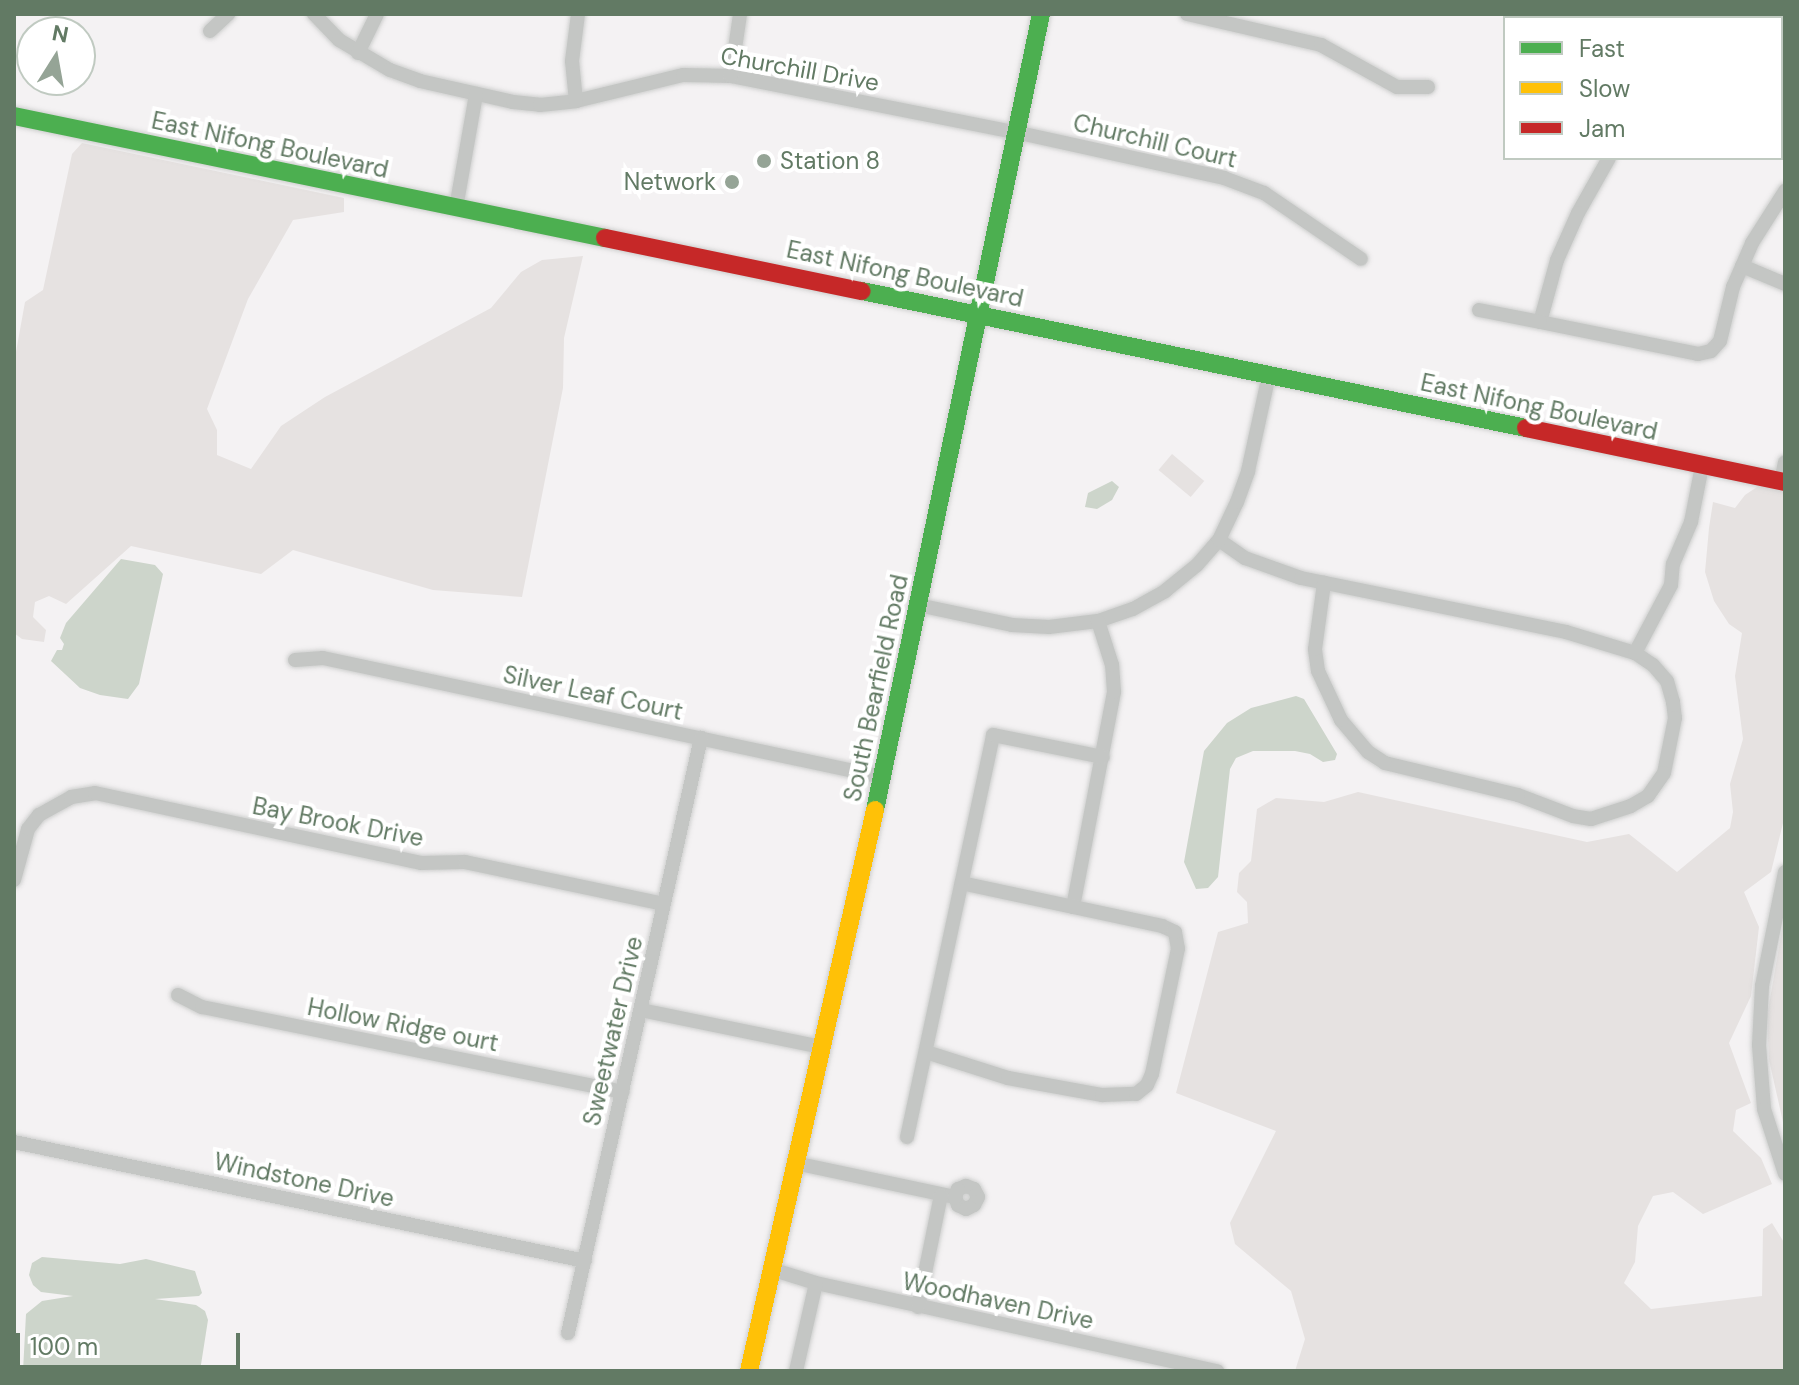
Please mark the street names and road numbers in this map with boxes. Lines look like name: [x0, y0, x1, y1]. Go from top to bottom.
street label: Churchill Drive: [719, 41, 881, 97]
street label: East Nifong Boulevard: [149, 106, 391, 184]
street label: Churchill Court: [1070, 108, 1240, 174]
street label: East Nifong Boulevard: [784, 235, 1026, 313]
street label: East Nifong Boulevard: [1418, 368, 1660, 446]
street label: South Bearfield Road: [838, 572, 914, 804]
street label: Silver Leaf Court: [501, 660, 685, 726]
street label: Bay Brook Drive: [250, 791, 426, 853]
street label: Sweetwater Drive: [577, 934, 649, 1128]
street label: Hollow Ridge ourt: [305, 992, 501, 1058]
street label: Windstone Drive: [211, 1147, 397, 1213]
street label: Woodhaven Drive: [900, 1267, 1096, 1335]

